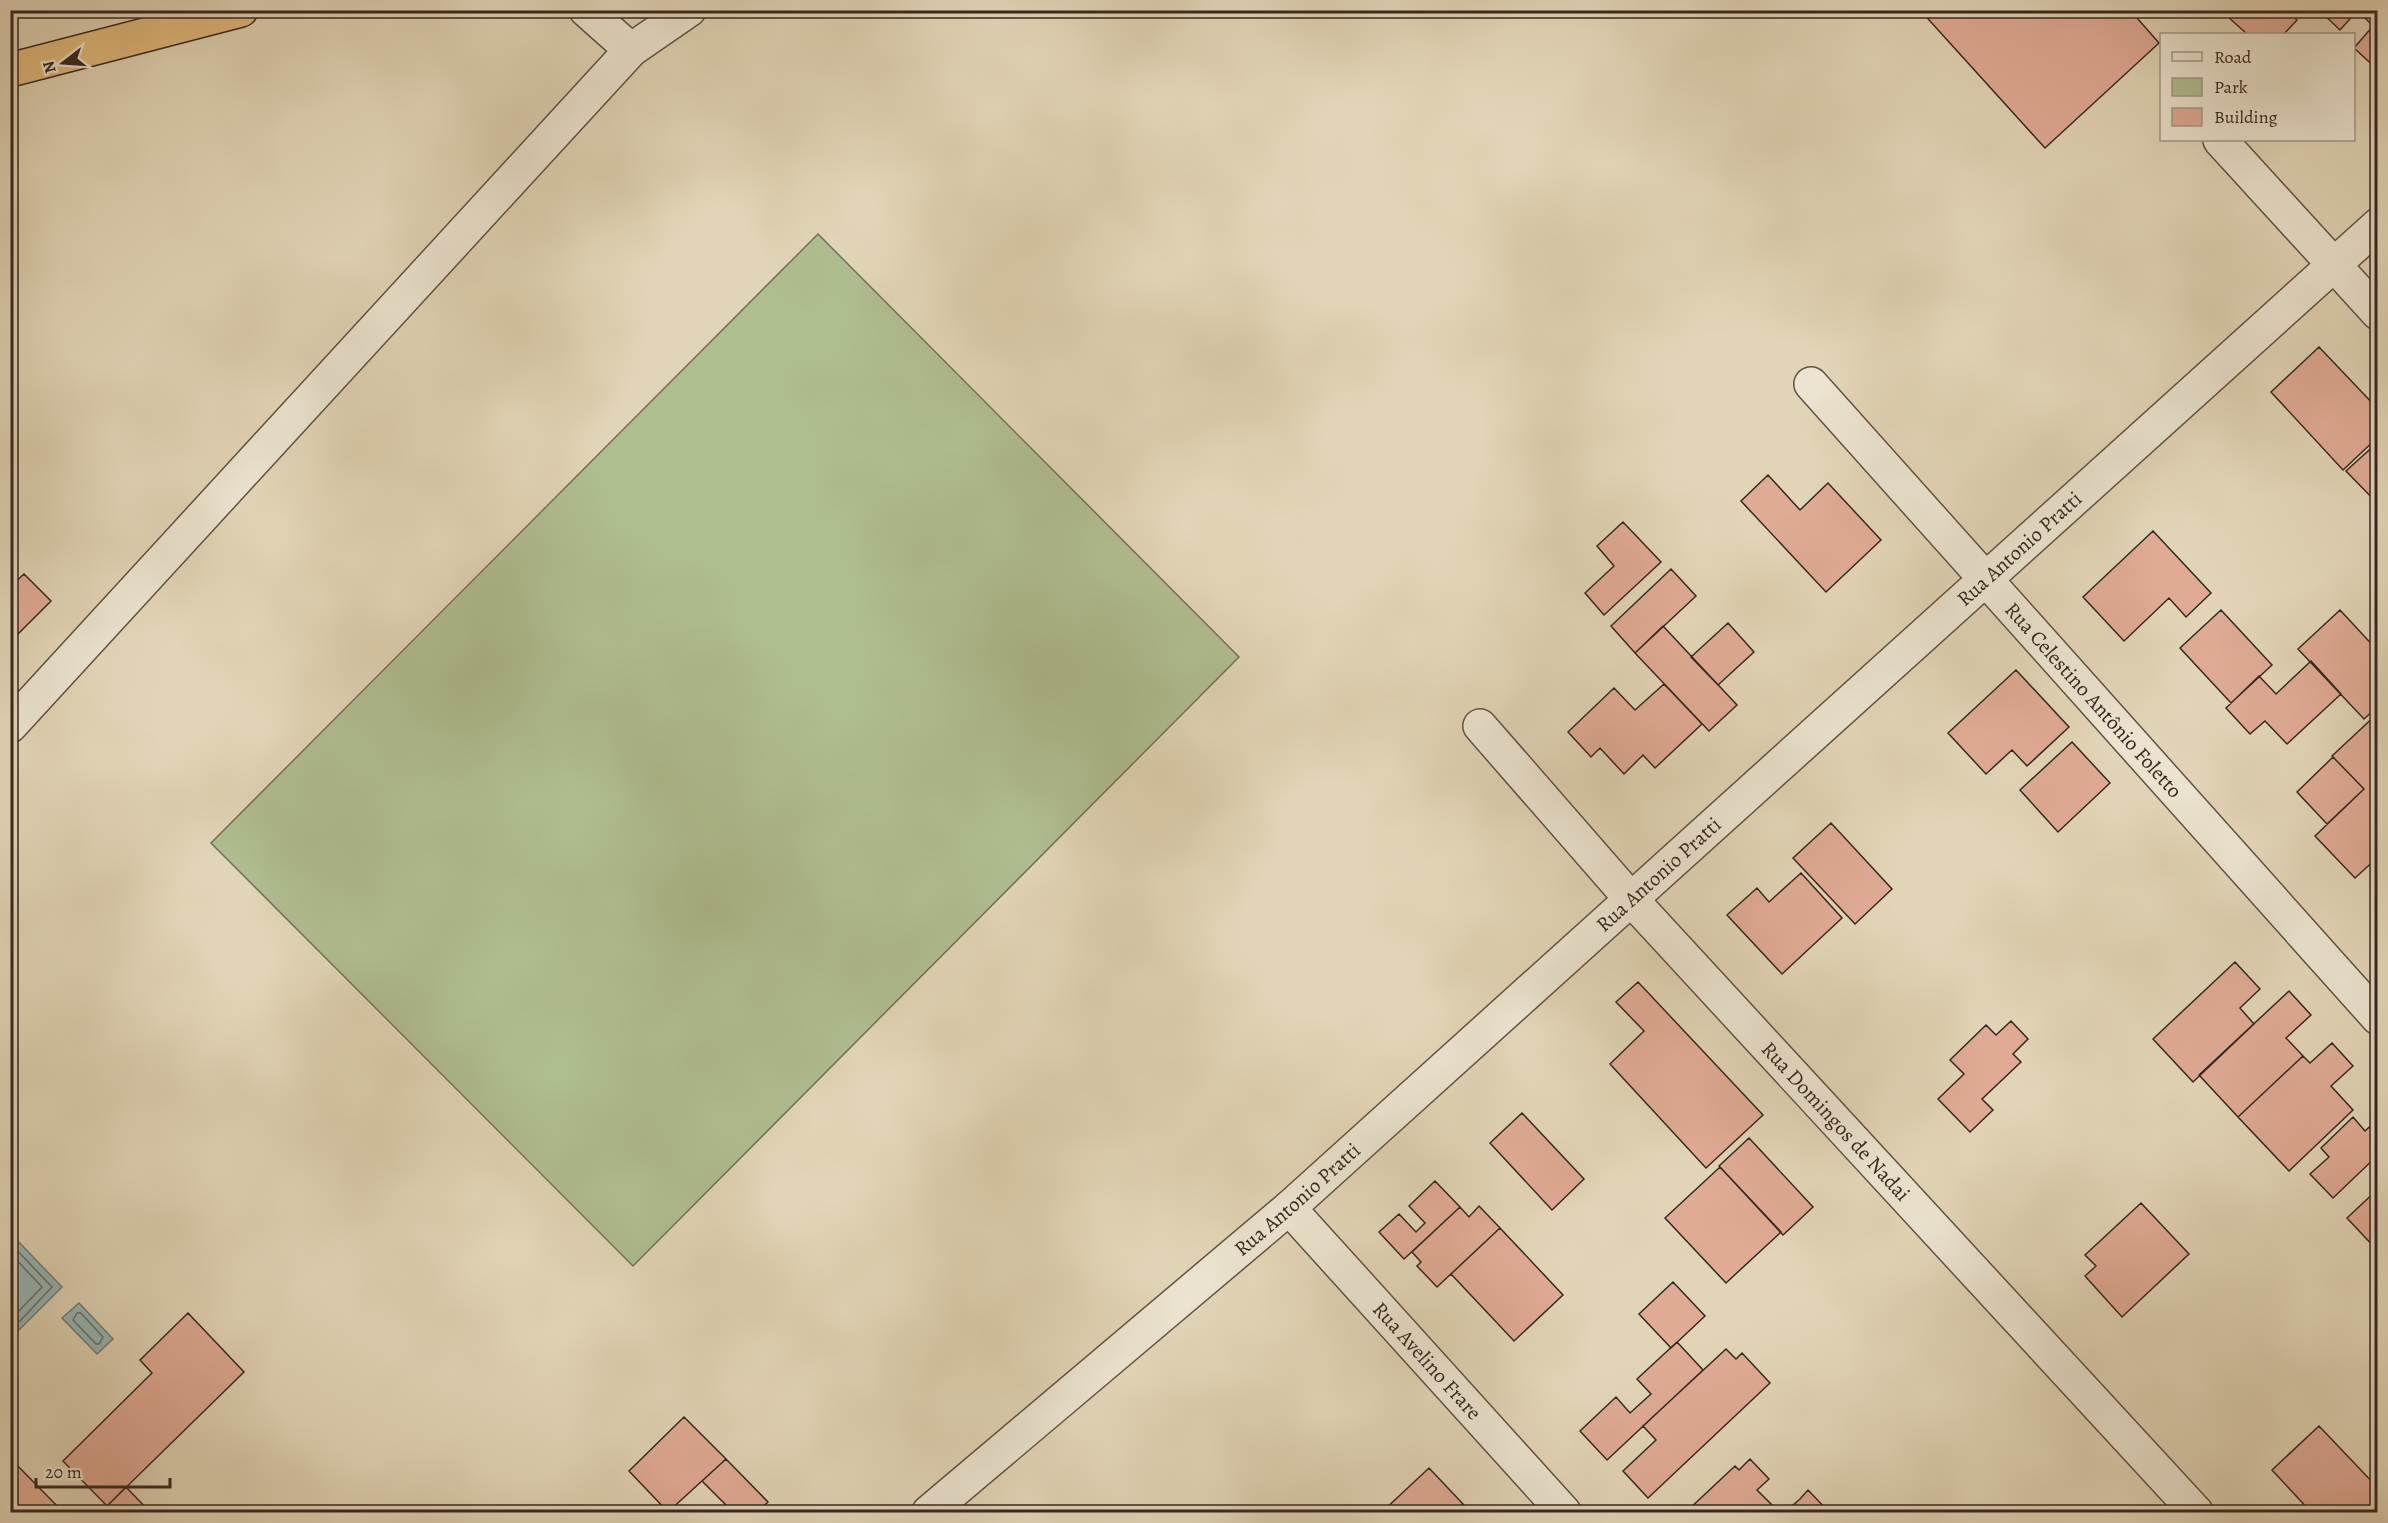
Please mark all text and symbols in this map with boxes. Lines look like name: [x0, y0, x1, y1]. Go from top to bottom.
north arrow: [33, 33, 93, 93]
legend: [2160, 33, 2355, 141]
text: Road: [2214, 45, 2252, 69]
text: N: [37, 58, 62, 76]
text: Park: [2214, 75, 2248, 99]
text: Building: [2214, 105, 2278, 129]
street label: Rua Antonio Pratti: [1951, 485, 2088, 613]
street label: Rua Celestino Antônio Foletto: [1999, 596, 2189, 804]
street label: Rua Antonio Pratti: [1590, 811, 1727, 938]
street label: Rua Domingos de Nadai: [1755, 1036, 1917, 1207]
street label: Rua Antonio Pratti: [1228, 1136, 1366, 1262]
street label: Rua Avelino Frare: [1366, 1296, 1488, 1426]
scale bar: [36, 1451, 170, 1489]
text: 20 m: [45, 1460, 82, 1484]

